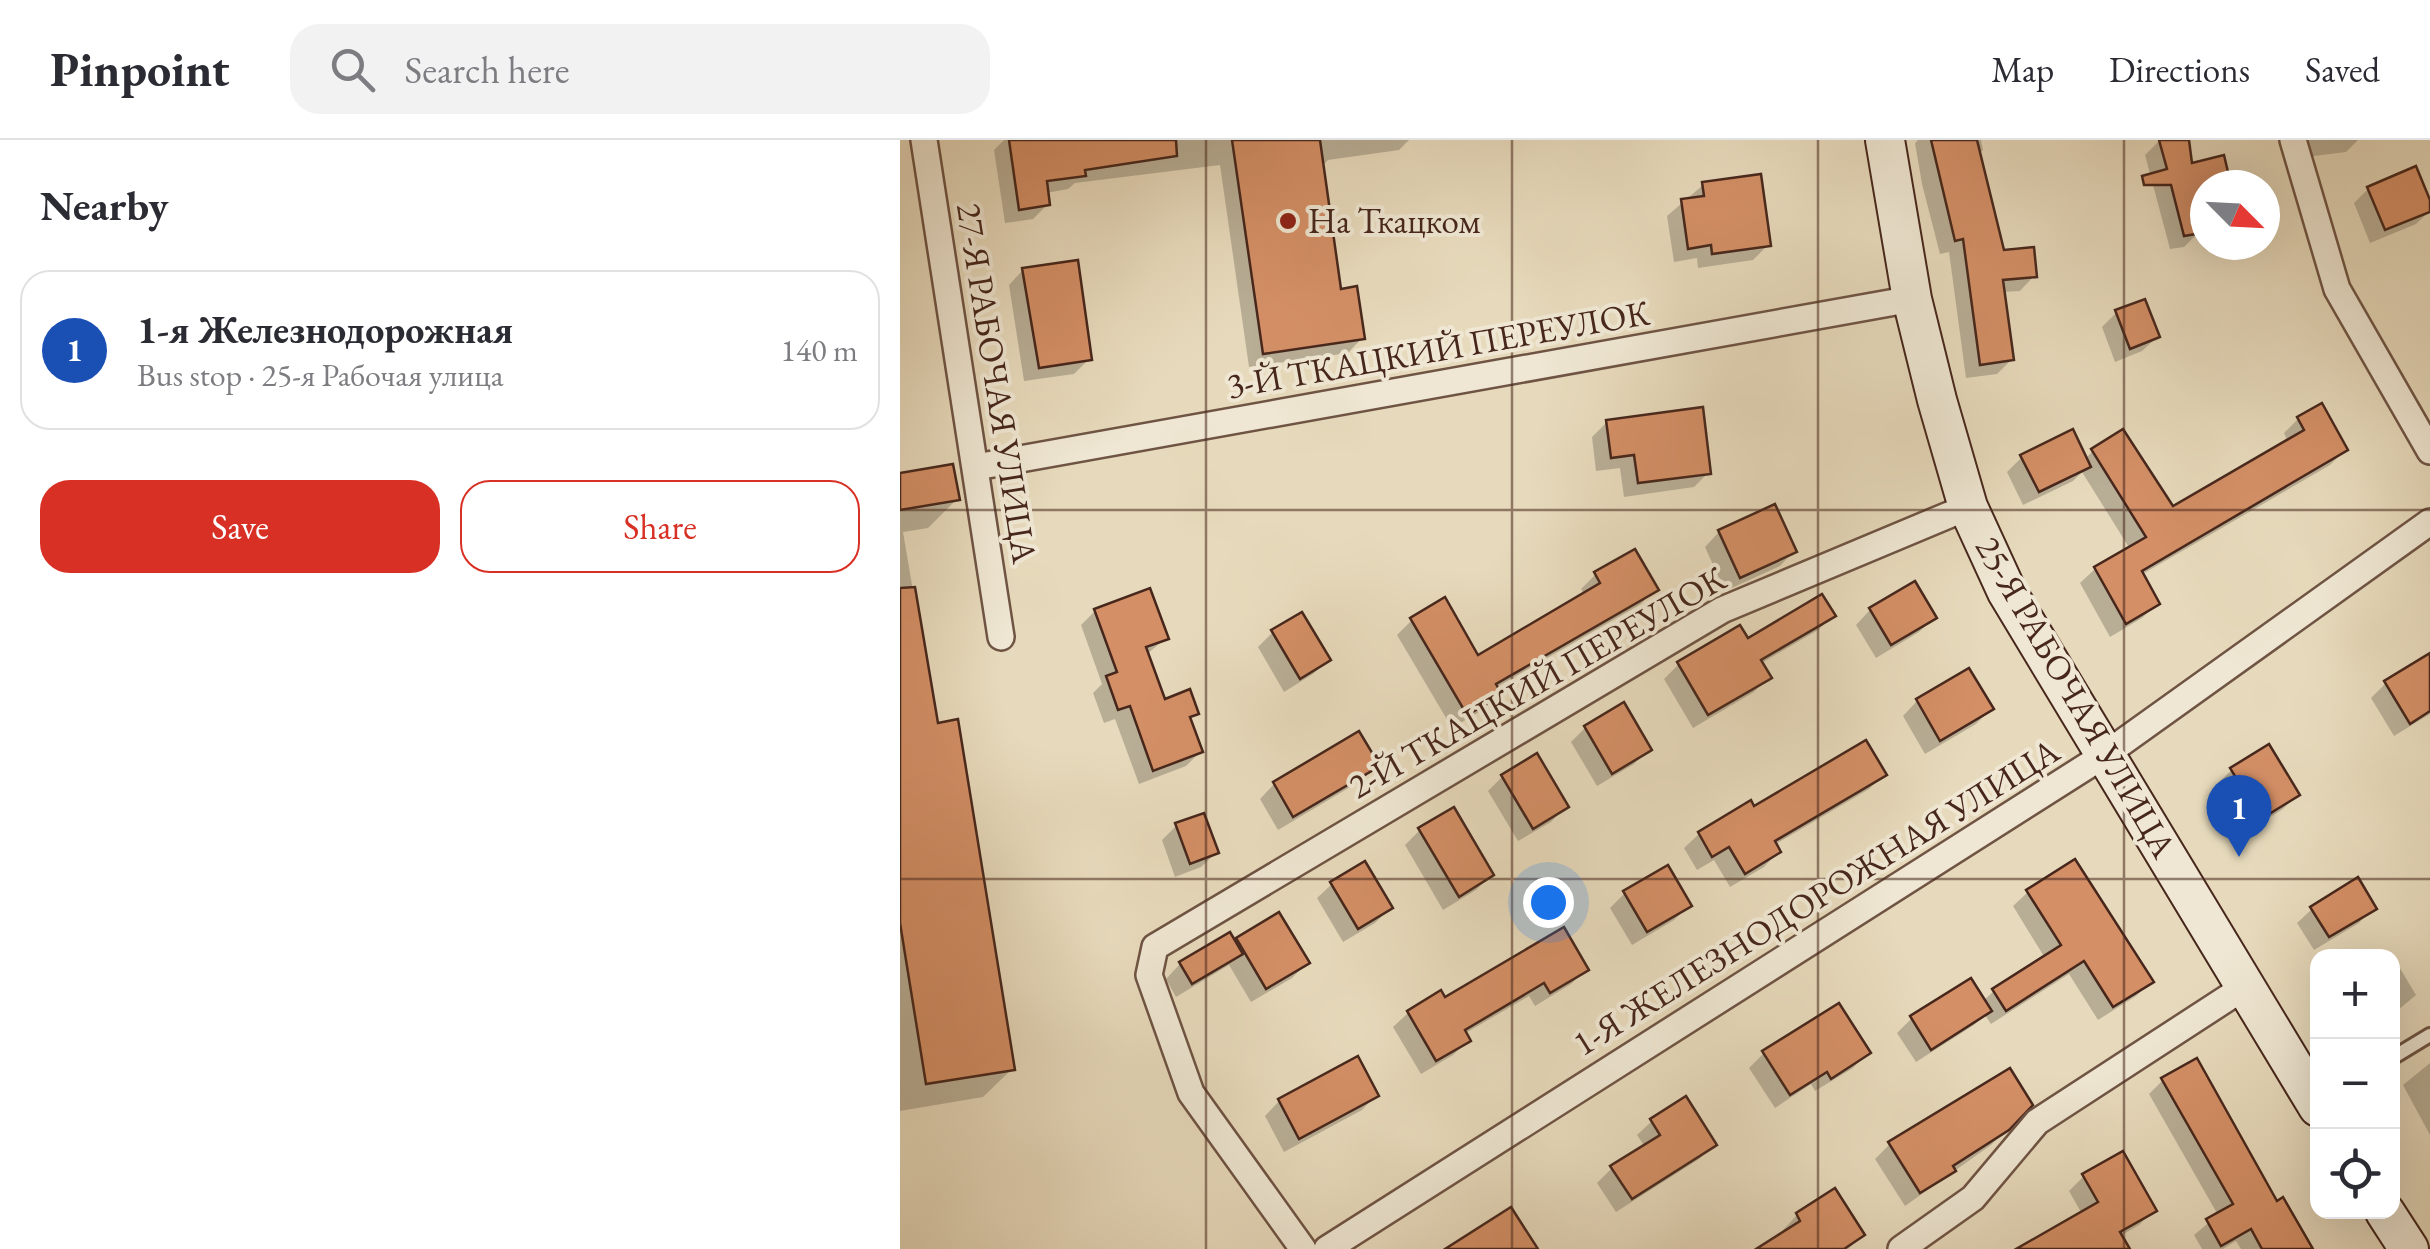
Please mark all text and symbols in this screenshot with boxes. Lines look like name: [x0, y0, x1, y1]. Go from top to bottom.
search box: [290, 24, 990, 114]
text: Pinpoint: [50, 38, 230, 100]
icon: search: [325, 42, 380, 97]
text: Search here: [405, 45, 570, 94]
text: Map: [1991, 47, 2054, 92]
text: Directions: [2109, 47, 2250, 92]
text: Saved: [2305, 47, 2380, 92]
north arrow: [2190, 170, 2280, 260]
text: Nearby: [40, 178, 169, 233]
place label: На Ткацком: [1308, 198, 1480, 243]
street label: 27-Я РАБОЧАЯ УЛИЦА: [947, 199, 1048, 567]
marker: На Ткацком: [1277, 210, 1299, 232]
street label: 3-Й ТКАЦКИЙ ПЕРЕУЛОК: [1223, 289, 1654, 408]
text: 1-я Железнодорожная: [137, 305, 513, 354]
text: 1: [66, 329, 83, 371]
text: 140 m: [781, 329, 858, 371]
text: Bus stop · 25-я Рабочая улица: [137, 354, 503, 396]
button: Save: [40, 480, 440, 573]
button: Share: [460, 480, 860, 573]
street label: 25-Я РАБОЧАЯ УЛИЦА: [1966, 528, 2187, 866]
street label: 2-Й ТКАЦКИЙ ПЕРЕУЛОК: [1340, 555, 1734, 808]
street label: 1-Я ЖЕЛЕЗНОДОРОЖНАЯ УЛИЦА: [1564, 727, 2068, 1065]
pin: 1: [2206, 774, 2272, 857]
your location: [1523, 877, 1574, 928]
map controls: [2310, 949, 2400, 1219]
button: +: [2310, 949, 2400, 1039]
button: −: [2310, 1039, 2400, 1129]
button: locate: [2310, 1129, 2400, 1219]

